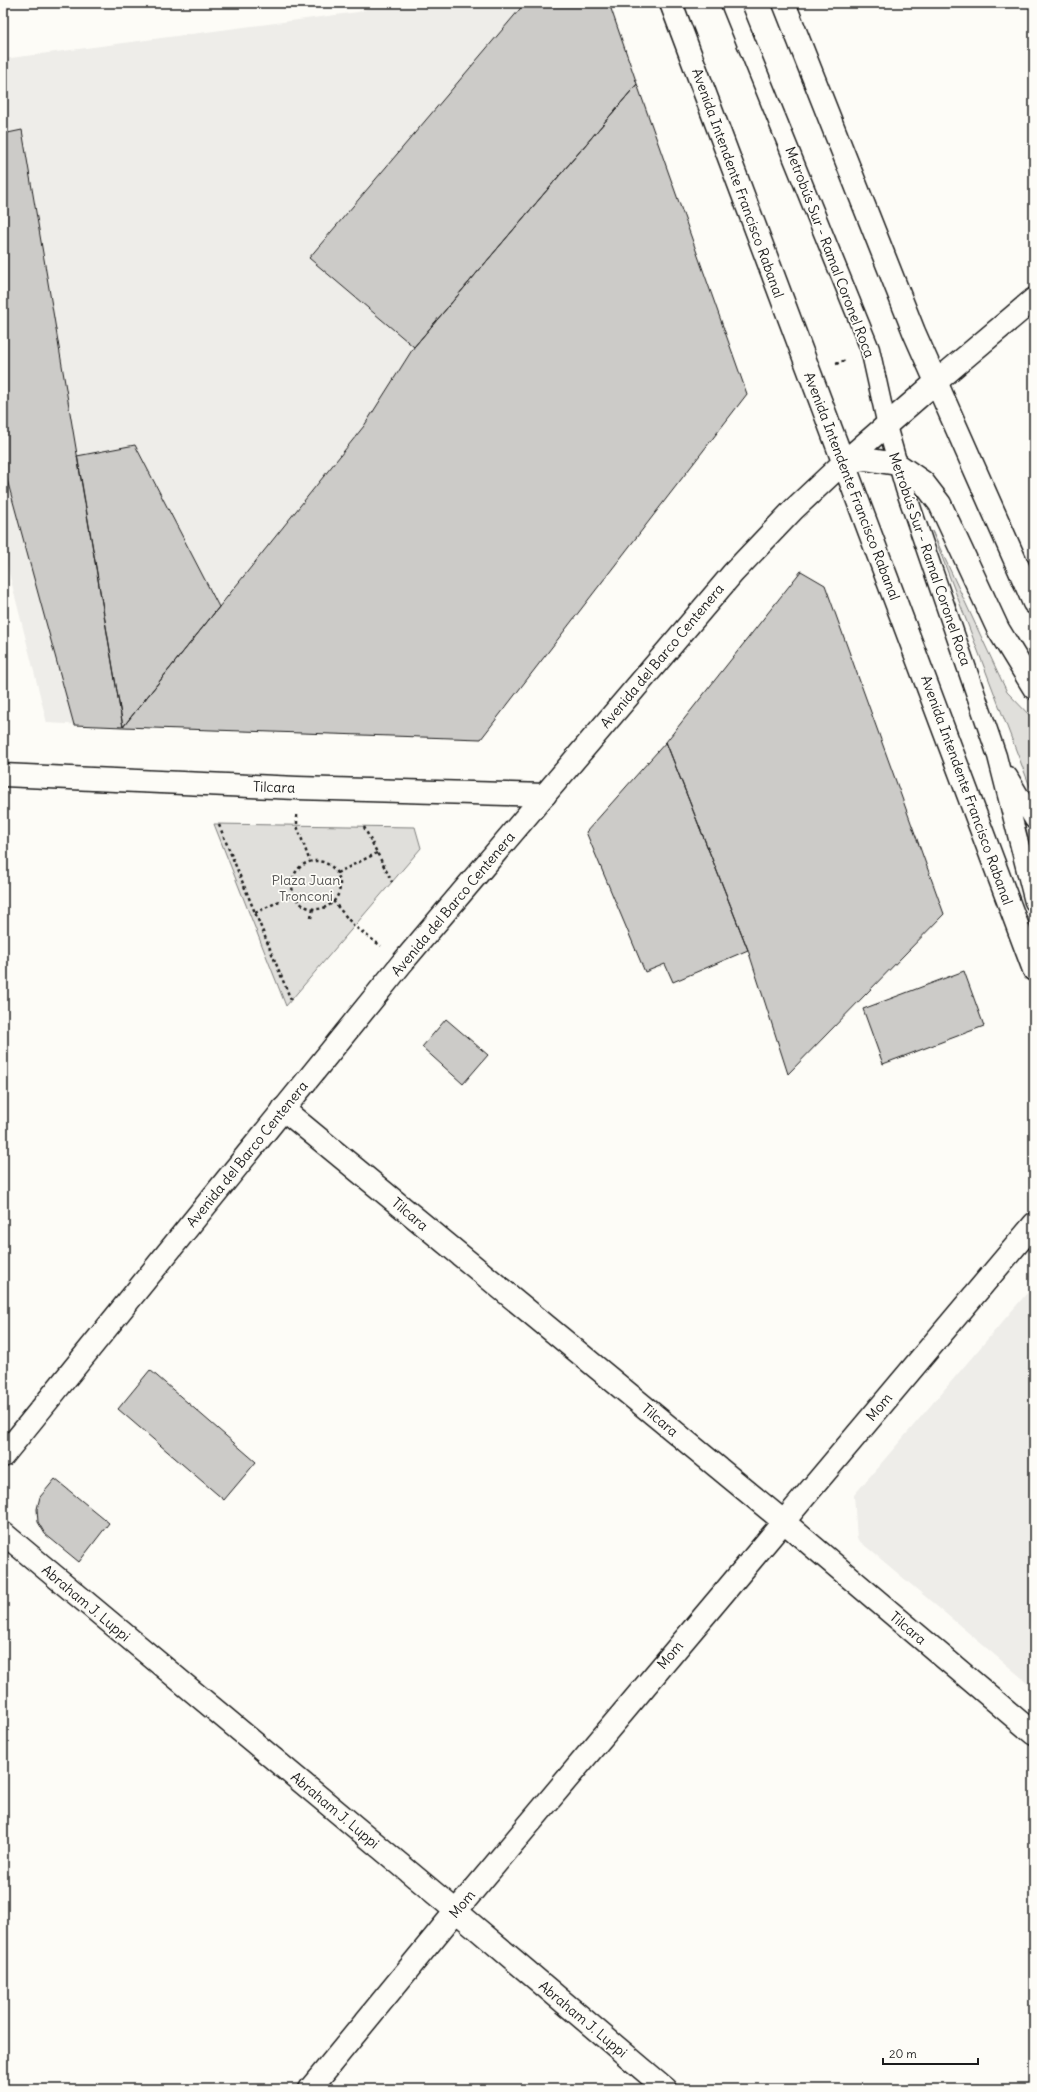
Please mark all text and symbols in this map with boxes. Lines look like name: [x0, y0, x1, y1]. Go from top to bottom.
street label: Avenida Intendente Francisco Rabanal: [688, 66, 788, 300]
street label: Metrobús Sur - Ramal Coronel Roca: [781, 144, 879, 360]
street label: Avenida Intendente Francisco Rabanal: [800, 369, 904, 603]
street label: Metrobús Sur - Ramal Coronel Roca: [885, 450, 975, 668]
street label: Avenida del Barco Centenera: [596, 580, 728, 732]
street label: Avenida Intendente Francisco Rabanal: [917, 673, 1017, 907]
street label: Tilcara: [253, 777, 295, 797]
street label: Avenida del Barco Centenera: [387, 828, 519, 980]
park label: Plaza Juan Tronconi: [272, 871, 340, 905]
street label: Avenida del Barco Centenera: [182, 1077, 312, 1231]
street label: Tilcara: [388, 1194, 432, 1234]
street label: Mom: [862, 1389, 896, 1425]
street label: Tilcara: [638, 1400, 682, 1440]
street label: Abraham J. Luppi: [38, 1561, 134, 1645]
street label: Tilcara: [886, 1608, 930, 1648]
street label: Mom: [653, 1637, 687, 1673]
street label: Abraham J. Luppi: [287, 1768, 383, 1852]
street label: Mom: [445, 1886, 479, 1922]
street label: Abraham J. Luppi: [535, 1977, 631, 2061]
scale bar: [883, 2040, 978, 2066]
text: 20 m: [889, 2046, 917, 2061]

